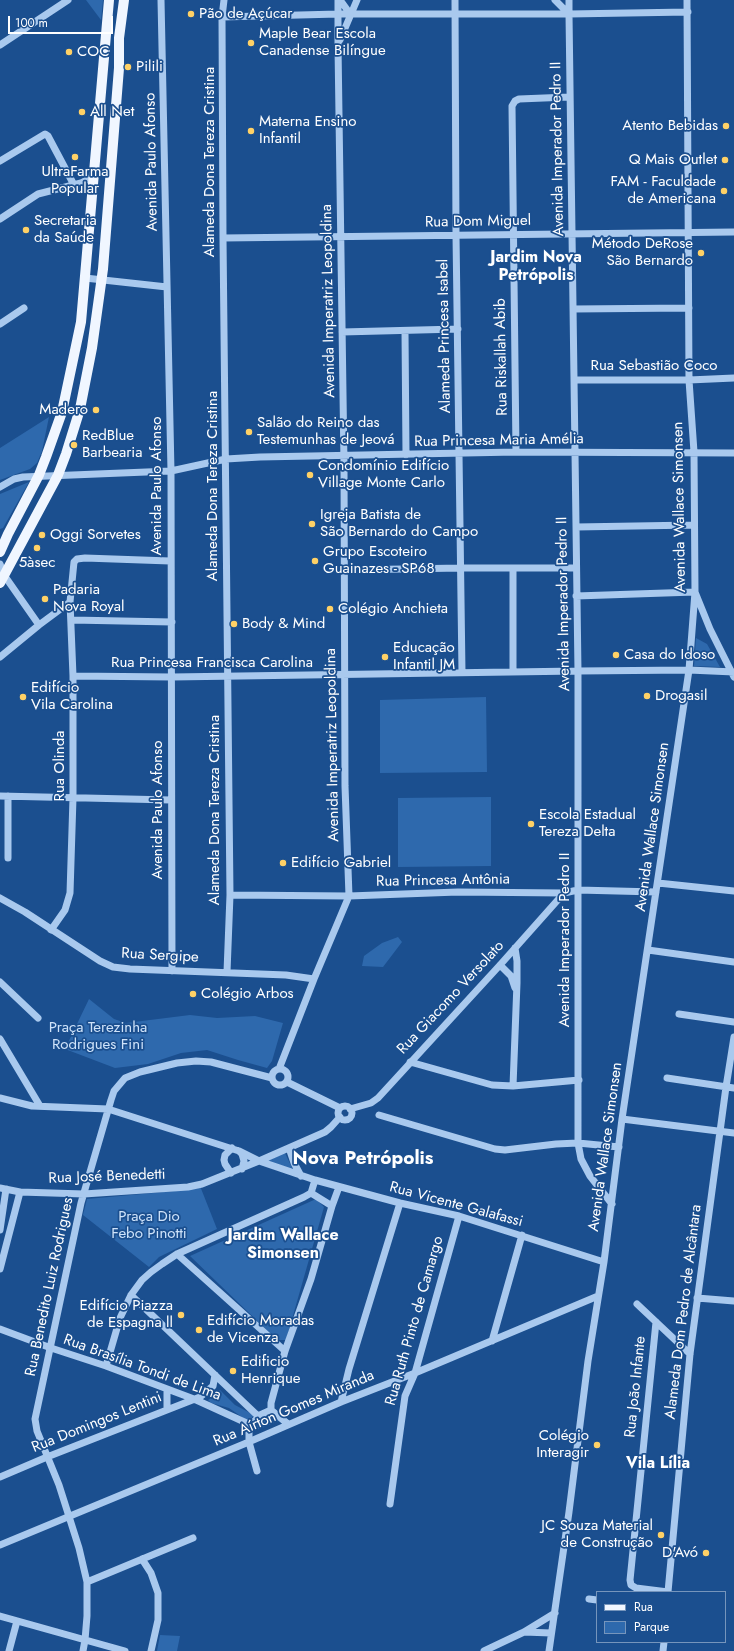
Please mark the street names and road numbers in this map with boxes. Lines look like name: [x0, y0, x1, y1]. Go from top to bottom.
street label: Avenida Imperador Pedro II: [547, 62, 569, 236]
street label: Alameda Dona Tereza Cristina: [201, 67, 219, 257]
street label: Avenida Paulo Afonso: [142, 92, 162, 232]
street label: Avenida Imperatriz Leopoldina: [318, 204, 340, 398]
street label: Rua Dom Miguel: [425, 212, 531, 232]
street label: Alameda Princesa Isabel: [435, 259, 455, 413]
street label: Rua Riskallah Abib: [492, 298, 512, 416]
street label: Rua Sebastião Coco: [590, 357, 718, 375]
street label: Alameda Dona Tereza Cristina: [204, 391, 222, 581]
street label: Avenida Paulo Afonso: [148, 417, 166, 555]
street label: Avenida Wallace Simonsen: [670, 421, 690, 593]
street label: Rua Princesa Maria Amélia: [414, 431, 584, 451]
street label: Avenida Imperador Pedro II: [553, 517, 575, 691]
street label: Avenida Imperatriz Leopoldina: [322, 648, 344, 842]
street label: Rua Princesa Francisca Carolina: [111, 654, 313, 672]
street label: Alameda Dona Tereza Cristina: [206, 715, 224, 905]
street label: Rua Olinda: [51, 731, 69, 801]
street label: Avenida Paulo Afonso: [149, 741, 167, 879]
street label: Avenida Wallace Simonsen: [632, 741, 674, 913]
street label: Avenida Imperador Pedro II: [556, 853, 574, 1027]
street label: Rua Princesa Antônia: [376, 871, 510, 891]
street label: Rua Giacomo Versolato: [394, 937, 508, 1059]
street label: Rua Sergipe: [121, 945, 199, 967]
street label: Avenida Wallace Simonsen: [585, 1061, 627, 1233]
street label: Rua José Benedetti: [48, 1166, 166, 1188]
street label: Rua Vicente Galafassi: [387, 1179, 525, 1231]
street label: Rua Benedito Luiz Rodrigues: [22, 1196, 78, 1378]
street label: Alameda Dom Pedro de Alcântara: [662, 1204, 706, 1420]
street label: Rua Ruth Pinto de Camargo: [382, 1234, 448, 1408]
street label: Rua Brasília Tondi de Lima: [61, 1331, 223, 1405]
street label: Rua João Infante: [622, 1335, 650, 1439]
street label: Rua Aírton Gomes Miranda: [211, 1367, 377, 1451]
street label: Rua Domingos Lentini: [29, 1389, 165, 1457]

